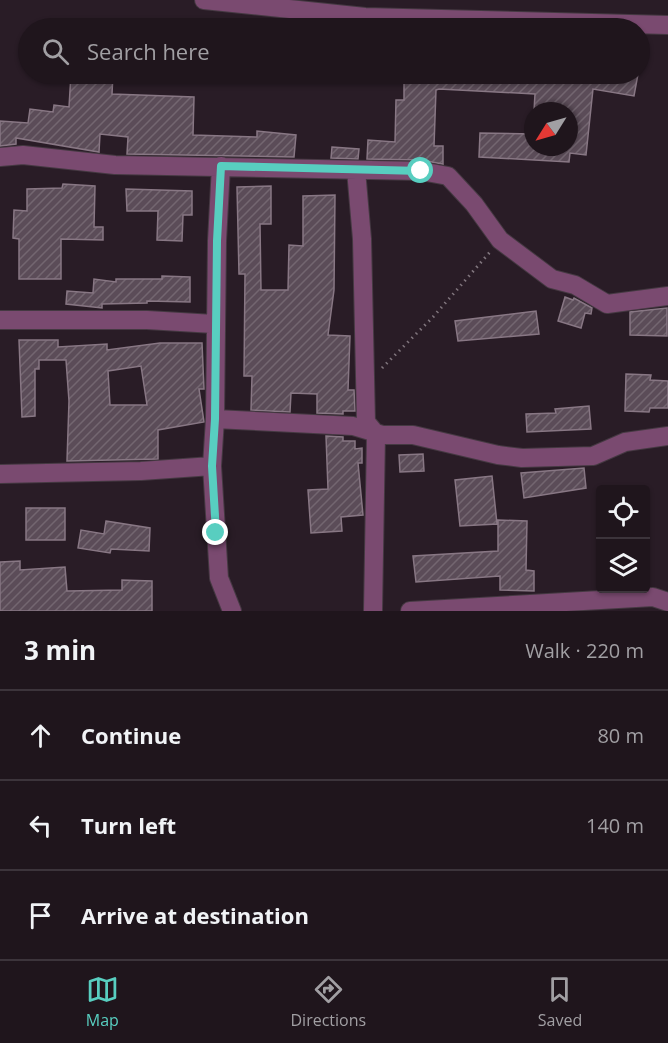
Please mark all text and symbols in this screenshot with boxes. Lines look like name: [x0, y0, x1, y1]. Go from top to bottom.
search box: [18, 18, 650, 84]
icon: search: [39, 35, 72, 68]
text: Search here: [87, 36, 210, 66]
north arrow: [524, 102, 578, 156]
route start: [407, 157, 433, 183]
map controls: [596, 485, 650, 593]
button: locate: [596, 485, 650, 539]
route end: [202, 519, 228, 545]
button: layers: [596, 539, 650, 593]
text: 3 min: [24, 632, 96, 668]
text: Walk · 220 m: [525, 637, 644, 664]
icon: ahead: [24, 719, 57, 752]
text: Continue: [81, 720, 181, 750]
text: 80 m: [597, 722, 644, 749]
icon: left: [24, 809, 57, 842]
text: Turn left: [81, 810, 176, 840]
text: 140 m: [586, 812, 644, 839]
icon: arrive: [24, 899, 57, 932]
text: Arrive at destination: [81, 900, 309, 930]
tab: Map: [86, 973, 119, 1031]
tab: Directions: [290, 973, 366, 1031]
tab: Saved: [538, 973, 582, 1031]

